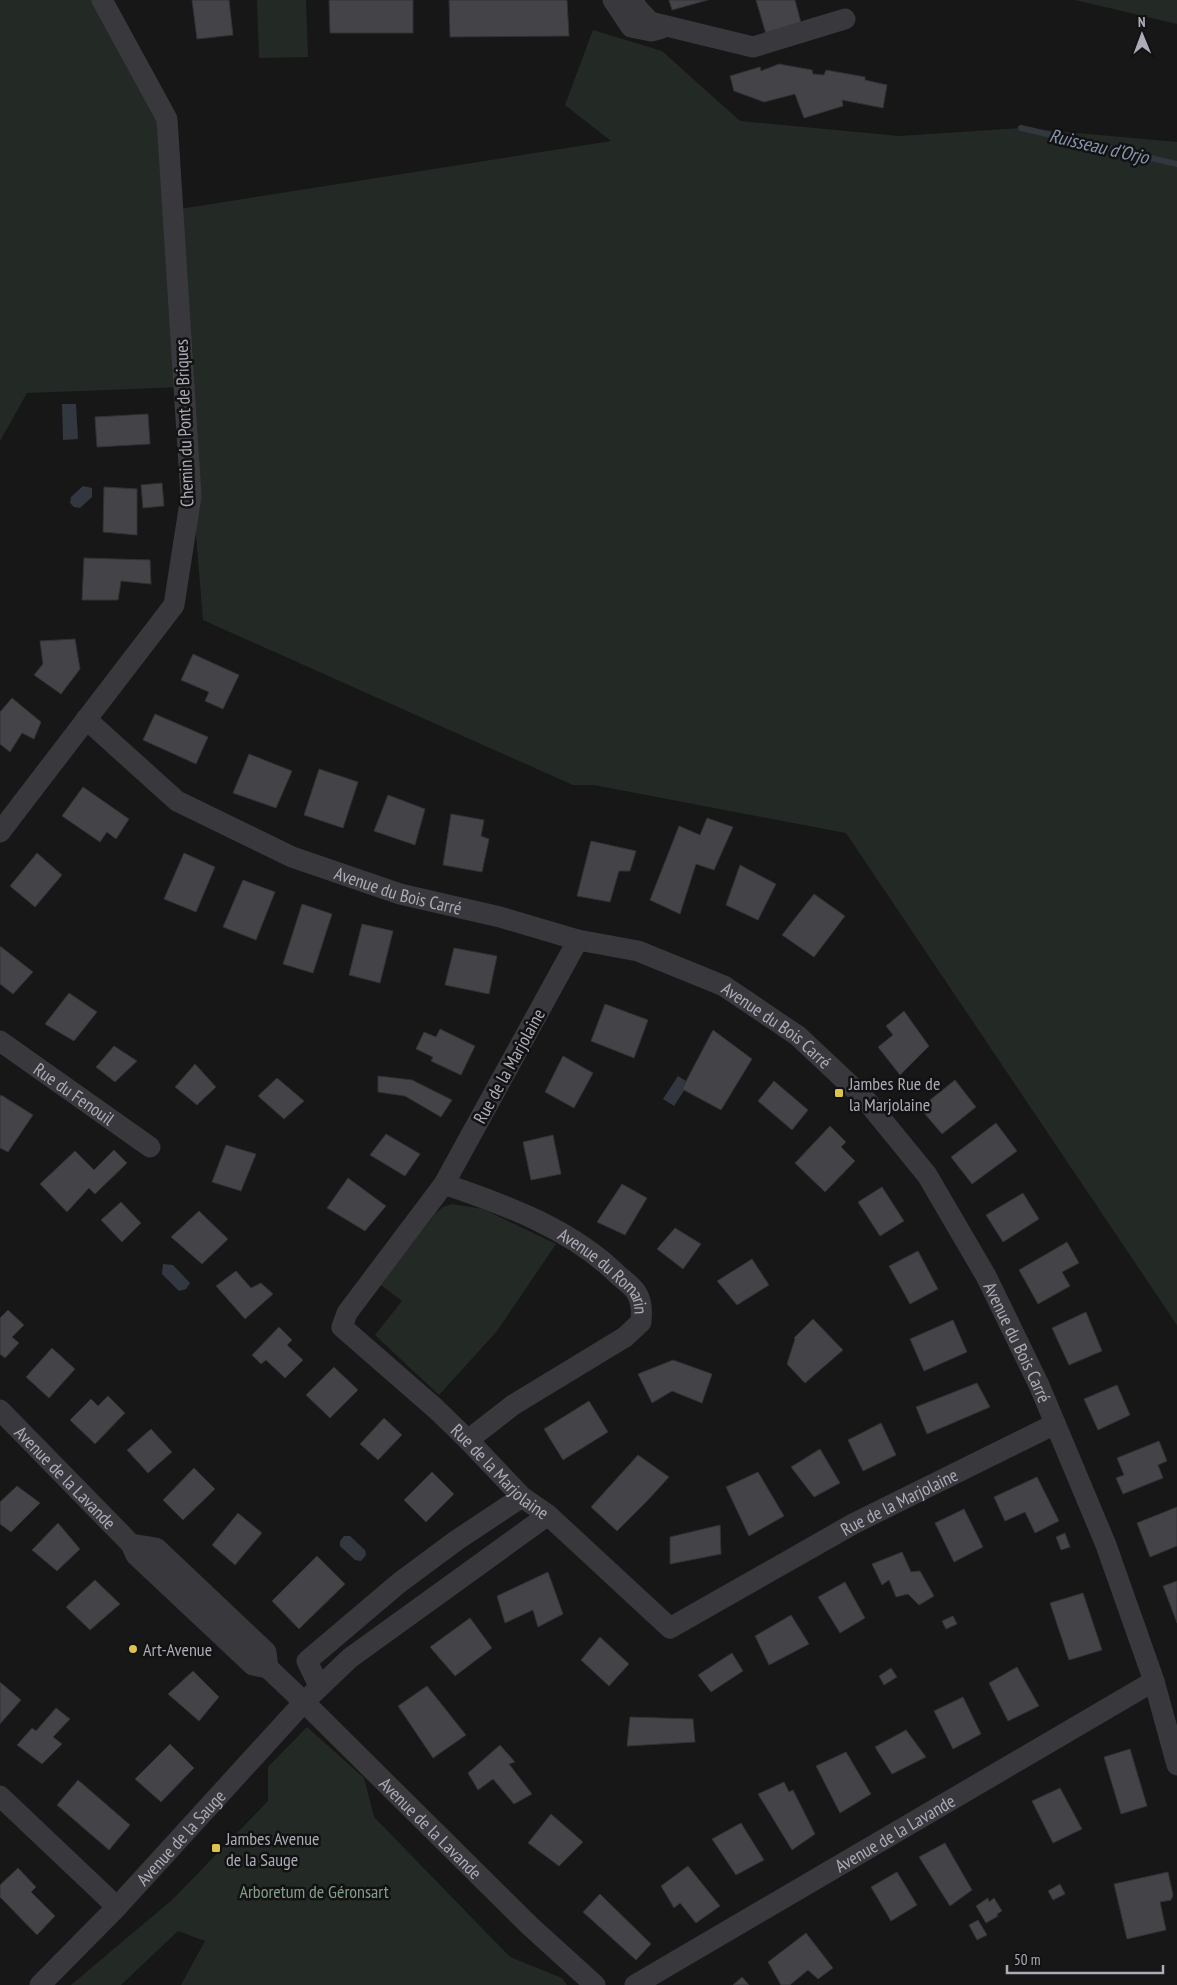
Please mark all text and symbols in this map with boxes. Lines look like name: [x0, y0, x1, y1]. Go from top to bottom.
north arrow: [1117, 10, 1167, 60]
text: N: [1138, 13, 1146, 31]
water label: Ruisseau d'Orjo: [1047, 123, 1153, 169]
street label: Chemin du Pont de Briques: [170, 339, 198, 507]
street label: Avenue du Bois Carré: [332, 861, 464, 919]
street label: Avenue du Bois Carré: [718, 976, 837, 1073]
street label: Rue de la Marjolaine: [468, 1005, 550, 1127]
street label: Rue du Fenouil: [29, 1057, 120, 1130]
place label: Jambes Rue de la Marjolaine: [848, 1072, 940, 1116]
marker: Jambes Rue de la Marjolaine: [833, 1087, 845, 1099]
street label: Avenue du Romarin: [554, 1222, 653, 1315]
street label: Avenue du Bois Carré: [979, 1278, 1056, 1406]
street label: Rue de la Marjolaine: [446, 1419, 554, 1524]
street label: Avenue de la Lavande: [10, 1421, 121, 1534]
street label: Rue de la Marjolaine: [836, 1463, 961, 1540]
place label: Art-Avenue: [143, 1638, 212, 1661]
marker: Art-Avenue: [127, 1643, 139, 1655]
street label: Avenue de la Lavande: [375, 1772, 487, 1884]
street label: Avenue de la Sauge: [131, 1785, 230, 1890]
street label: Avenue de la Lavande: [830, 1789, 959, 1877]
place label: Jambes Avenue de la Sauge: [225, 1827, 319, 1871]
marker: Jambes Avenue de la Sauge: [210, 1842, 222, 1854]
park label: Arboretum de Géronsart: [239, 1880, 389, 1903]
scale bar: [1007, 1942, 1163, 1974]
text: 50 m: [1014, 1950, 1040, 1969]

